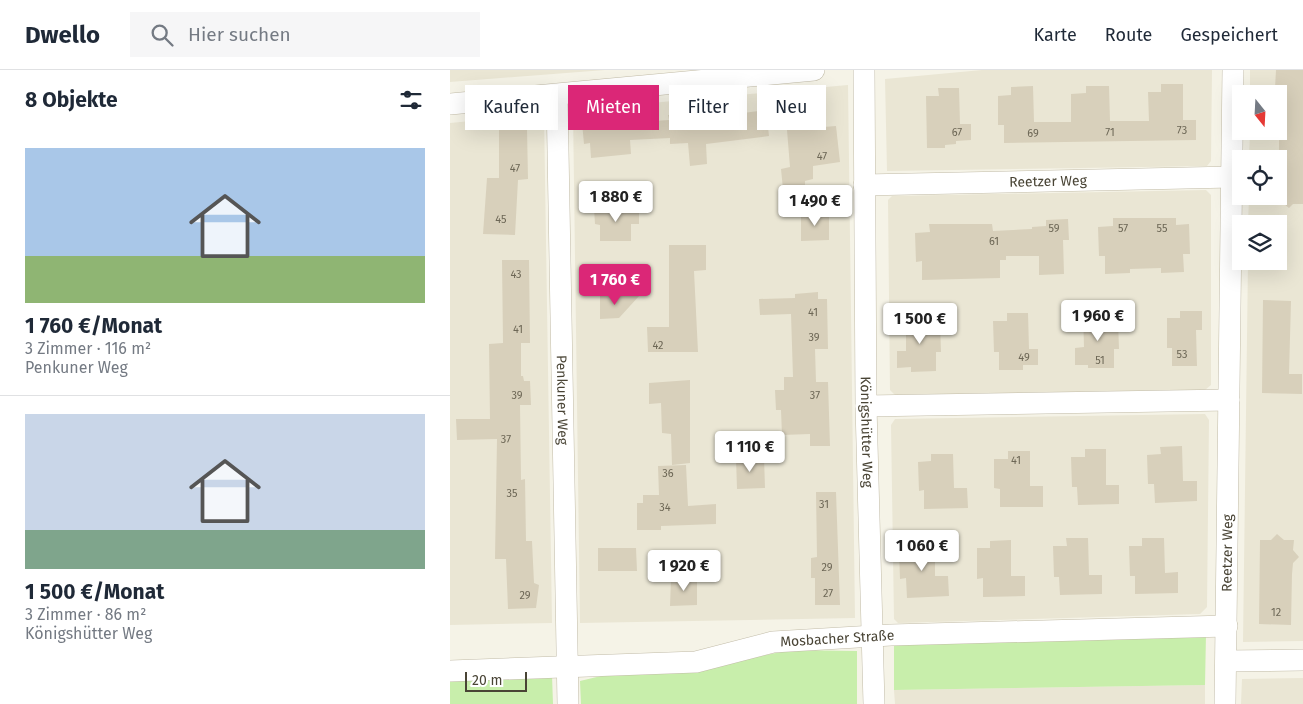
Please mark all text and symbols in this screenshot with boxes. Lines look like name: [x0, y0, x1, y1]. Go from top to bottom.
search box: [130, 12, 480, 57]
text: Dwello: [25, 21, 100, 49]
icon: search: [148, 21, 176, 49]
text: Hier suchen: [188, 23, 291, 46]
text: Karte: [1034, 24, 1077, 46]
text: Route: [1105, 24, 1152, 46]
text: Gespeichert: [1180, 24, 1278, 46]
chip: Kaufen: [465, 85, 558, 130]
chip: Mieten: [568, 85, 659, 130]
chip: Filter: [669, 85, 747, 130]
chip: Neu: [757, 85, 826, 130]
north arrow: [1232, 85, 1288, 140]
map controls: [1232, 85, 1287, 270]
icon: filters: [397, 86, 425, 114]
text: 8 Objekte: [25, 87, 118, 113]
house number: 73: [1177, 124, 1187, 137]
house number: 67: [952, 126, 962, 139]
house number: 71: [1105, 126, 1115, 139]
house number: 69: [1027, 127, 1039, 140]
house number: 47: [817, 150, 827, 163]
button: locate: [1232, 150, 1287, 205]
house number: 47: [510, 162, 520, 175]
street label: Reetzer Weg: [1009, 172, 1088, 190]
pin: 1 880 €: [570, 180, 662, 223]
icon: home: [180, 181, 270, 271]
pin: 1 490 €: [769, 184, 861, 227]
text: 1 880 €: [590, 187, 642, 206]
text: 1 490 €: [789, 191, 841, 210]
house number: 45: [495, 213, 507, 226]
button: layers: [1232, 215, 1287, 270]
house number: 59: [1048, 222, 1060, 235]
house number: 57: [1118, 222, 1128, 235]
house number: 55: [1157, 222, 1168, 235]
house number: 61: [989, 235, 999, 248]
pin: 1 760 €: [569, 264, 661, 306]
house number: 43: [510, 268, 522, 281]
text: 1 760 €: [590, 270, 640, 289]
pin: 1 960 €: [1052, 300, 1144, 342]
pin: 1 500 €: [874, 302, 966, 345]
house number: 41: [808, 306, 818, 319]
text: 1 960 €: [1072, 306, 1124, 325]
text: 1 500 €: [894, 309, 946, 328]
text: 1 760 €/Monat: [25, 313, 162, 339]
house number: 41: [513, 323, 523, 336]
house number: 39: [808, 331, 820, 344]
text: 3 Zimmer · 116 m²: [25, 339, 151, 358]
house number: 42: [652, 339, 664, 352]
house number: 53: [1177, 348, 1187, 361]
house number: 49: [1018, 351, 1030, 364]
house number: 51: [1095, 354, 1105, 367]
street label: Penkuner Weg: [553, 355, 572, 446]
text: Penkuner Weg: [25, 358, 128, 377]
street label: Königshütter Weg: [857, 376, 877, 489]
house number: 39: [511, 389, 523, 402]
house number: 37: [810, 389, 820, 402]
pin: 1 110 €: [704, 430, 796, 473]
house number: 37: [501, 433, 511, 446]
text: 1 110 €: [726, 437, 774, 456]
icon: home: [180, 446, 270, 536]
house number: 41: [1011, 454, 1021, 467]
house number: 36: [662, 467, 674, 480]
house number: 35: [507, 487, 518, 500]
house number: 31: [819, 498, 829, 511]
house number: 34: [659, 501, 671, 514]
street label: Reetzer Weg: [1218, 513, 1236, 592]
pin: 1 060 €: [876, 530, 968, 572]
text: 1 060 €: [896, 536, 948, 555]
pin: 1 920 €: [638, 550, 730, 592]
text: 1 920 €: [659, 556, 709, 575]
house number: 29: [821, 561, 833, 574]
text: 1 500 €/Monat: [25, 579, 164, 605]
house number: 27: [823, 587, 833, 600]
house number: 29: [519, 589, 531, 602]
text: 3 Zimmer · 86 m²: [25, 605, 146, 624]
house number: 12: [1271, 606, 1281, 619]
text: Königshütter Weg: [25, 624, 152, 643]
street label: Mosbacher Straße: [780, 626, 895, 650]
scale bar: [465, 669, 528, 692]
text: 20 m: [472, 672, 502, 689]

